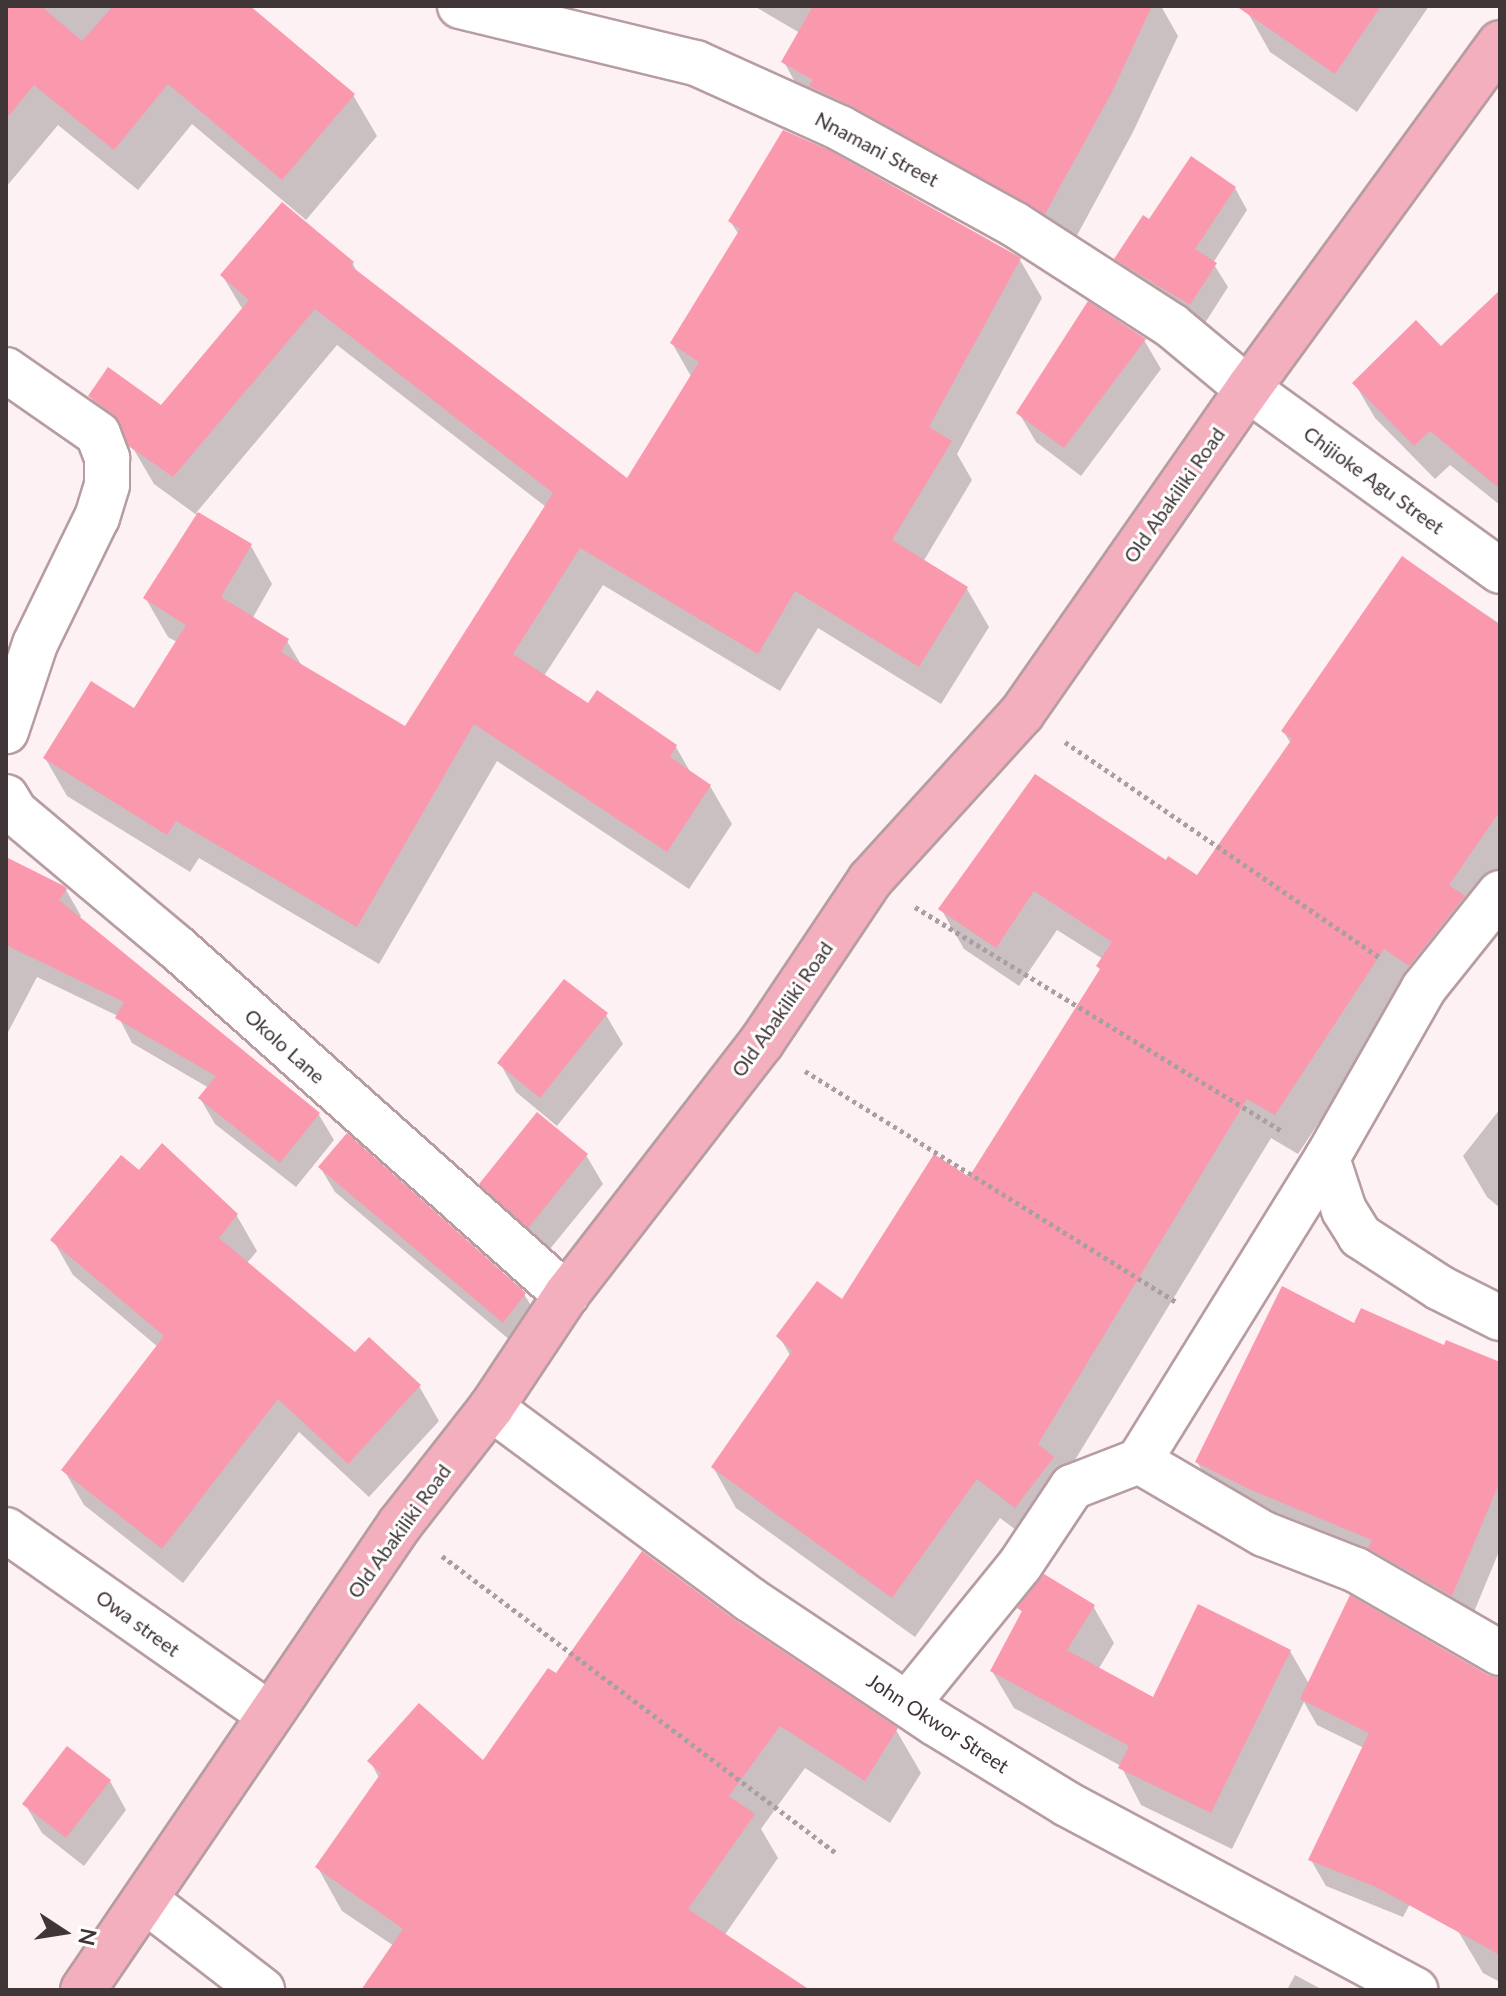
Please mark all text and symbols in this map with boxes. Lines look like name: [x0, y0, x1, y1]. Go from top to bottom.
street label: Nnamani Street: [811, 106, 943, 192]
street label: Chijioke Agu Street: [1299, 421, 1449, 539]
street label: Old Abakiliki Road: [1118, 422, 1230, 568]
street label: Old Abakiliki Road: [726, 936, 838, 1082]
street label: Okolo Lane: [240, 1004, 330, 1088]
street label: Old Abakiliki Road: [342, 1459, 456, 1603]
street label: Owa street: [91, 1585, 185, 1661]
street label: John Okwor Street: [862, 1668, 1014, 1778]
north arrow: [24, 1892, 104, 1972]
text: N: [73, 1926, 103, 1948]

